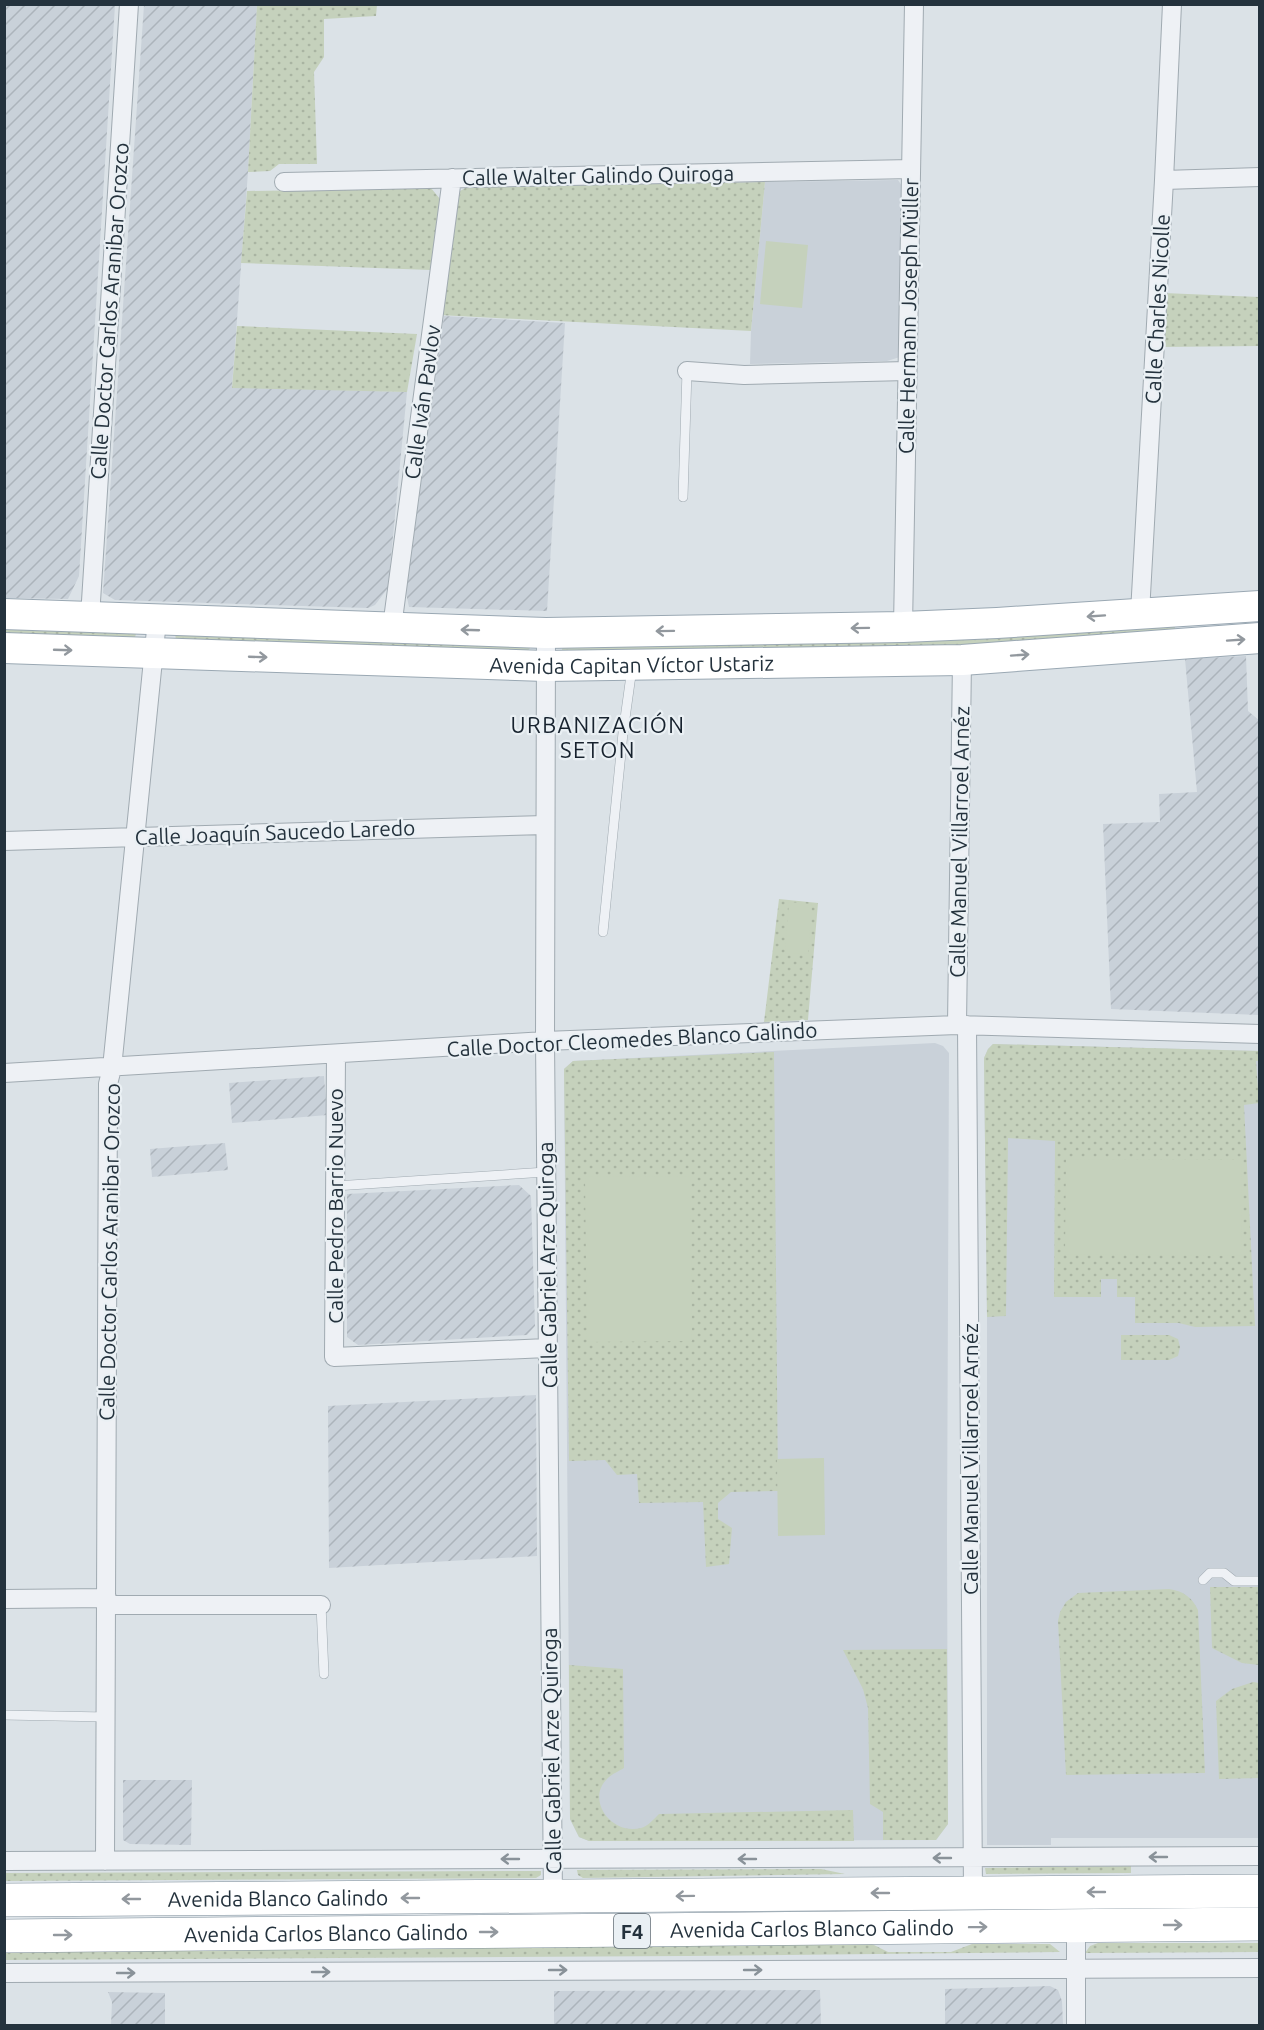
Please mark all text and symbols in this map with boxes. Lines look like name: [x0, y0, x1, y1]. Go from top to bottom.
street label: Calle Doctor Carlos Aranibar Orozco: [85, 142, 133, 480]
street label: Calle Walter Galindo Quiroga: [462, 161, 734, 189]
street label: Calle Hermann Joseph Müller: [894, 178, 922, 454]
street label: Calle Charles Nicolle: [1140, 213, 1174, 405]
street label: Calle Iván Pavlov: [399, 323, 445, 481]
one-way arrow: [1087, 611, 1107, 622]
one-way arrow: [850, 622, 870, 633]
one-way arrow: [460, 624, 480, 635]
one-way arrow: [655, 625, 675, 637]
one-way arrow: [1225, 634, 1245, 645]
one-way arrow: [52, 645, 72, 656]
one-way arrow: [1010, 650, 1030, 661]
one-way arrow: [247, 651, 267, 663]
street label: Avenida Capitan Víctor Ustariz: [489, 651, 774, 678]
street label: Calle Manuel Villarroel Arnéz: [945, 706, 973, 978]
district label: URBANIZACIÓN SETON: [510, 711, 686, 762]
street label: Calle Joaquín Saucedo Laredo: [134, 815, 416, 849]
street label: Calle Doctor Cleomedes Blanco Galindo: [446, 1017, 818, 1061]
street label: Calle Doctor Carlos Aranibar Orozco: [94, 1083, 124, 1421]
street label: Calle Pedro Barrio Nuevo: [323, 1088, 347, 1324]
street label: Calle Gabriel Arze Quiroga: [533, 1141, 561, 1389]
street label: Calle Manuel Villarroel Arnéz: [958, 1323, 982, 1595]
street label: Calle Gabriel Arze Quiroga: [537, 1627, 565, 1875]
one-way arrow: [1148, 1851, 1168, 1863]
one-way arrow: [932, 1852, 952, 1864]
one-way arrow: [500, 1853, 520, 1865]
one-way arrow: [737, 1853, 757, 1864]
street label: Avenida Blanco Galindo: [168, 1885, 388, 1911]
one-way arrow: [1086, 1886, 1106, 1898]
one-way arrow: [870, 1887, 890, 1899]
one-way arrow: [675, 1890, 695, 1902]
one-way arrow: [401, 1892, 421, 1904]
one-way arrow: [122, 1893, 142, 1905]
road number: F4: [614, 1914, 650, 1948]
street label: Avenida Carlos Blanco Galindo: [670, 1915, 954, 1942]
one-way arrow: [1162, 1919, 1182, 1931]
street label: Avenida Carlos Blanco Galindo: [184, 1920, 468, 1946]
one-way arrow: [967, 1921, 987, 1932]
one-way arrow: [478, 1926, 498, 1938]
one-way arrow: [52, 1929, 72, 1941]
one-way arrow: [742, 1964, 762, 1975]
one-way arrow: [547, 1965, 567, 1976]
one-way arrow: [310, 1966, 330, 1978]
one-way arrow: [115, 1967, 135, 1979]

